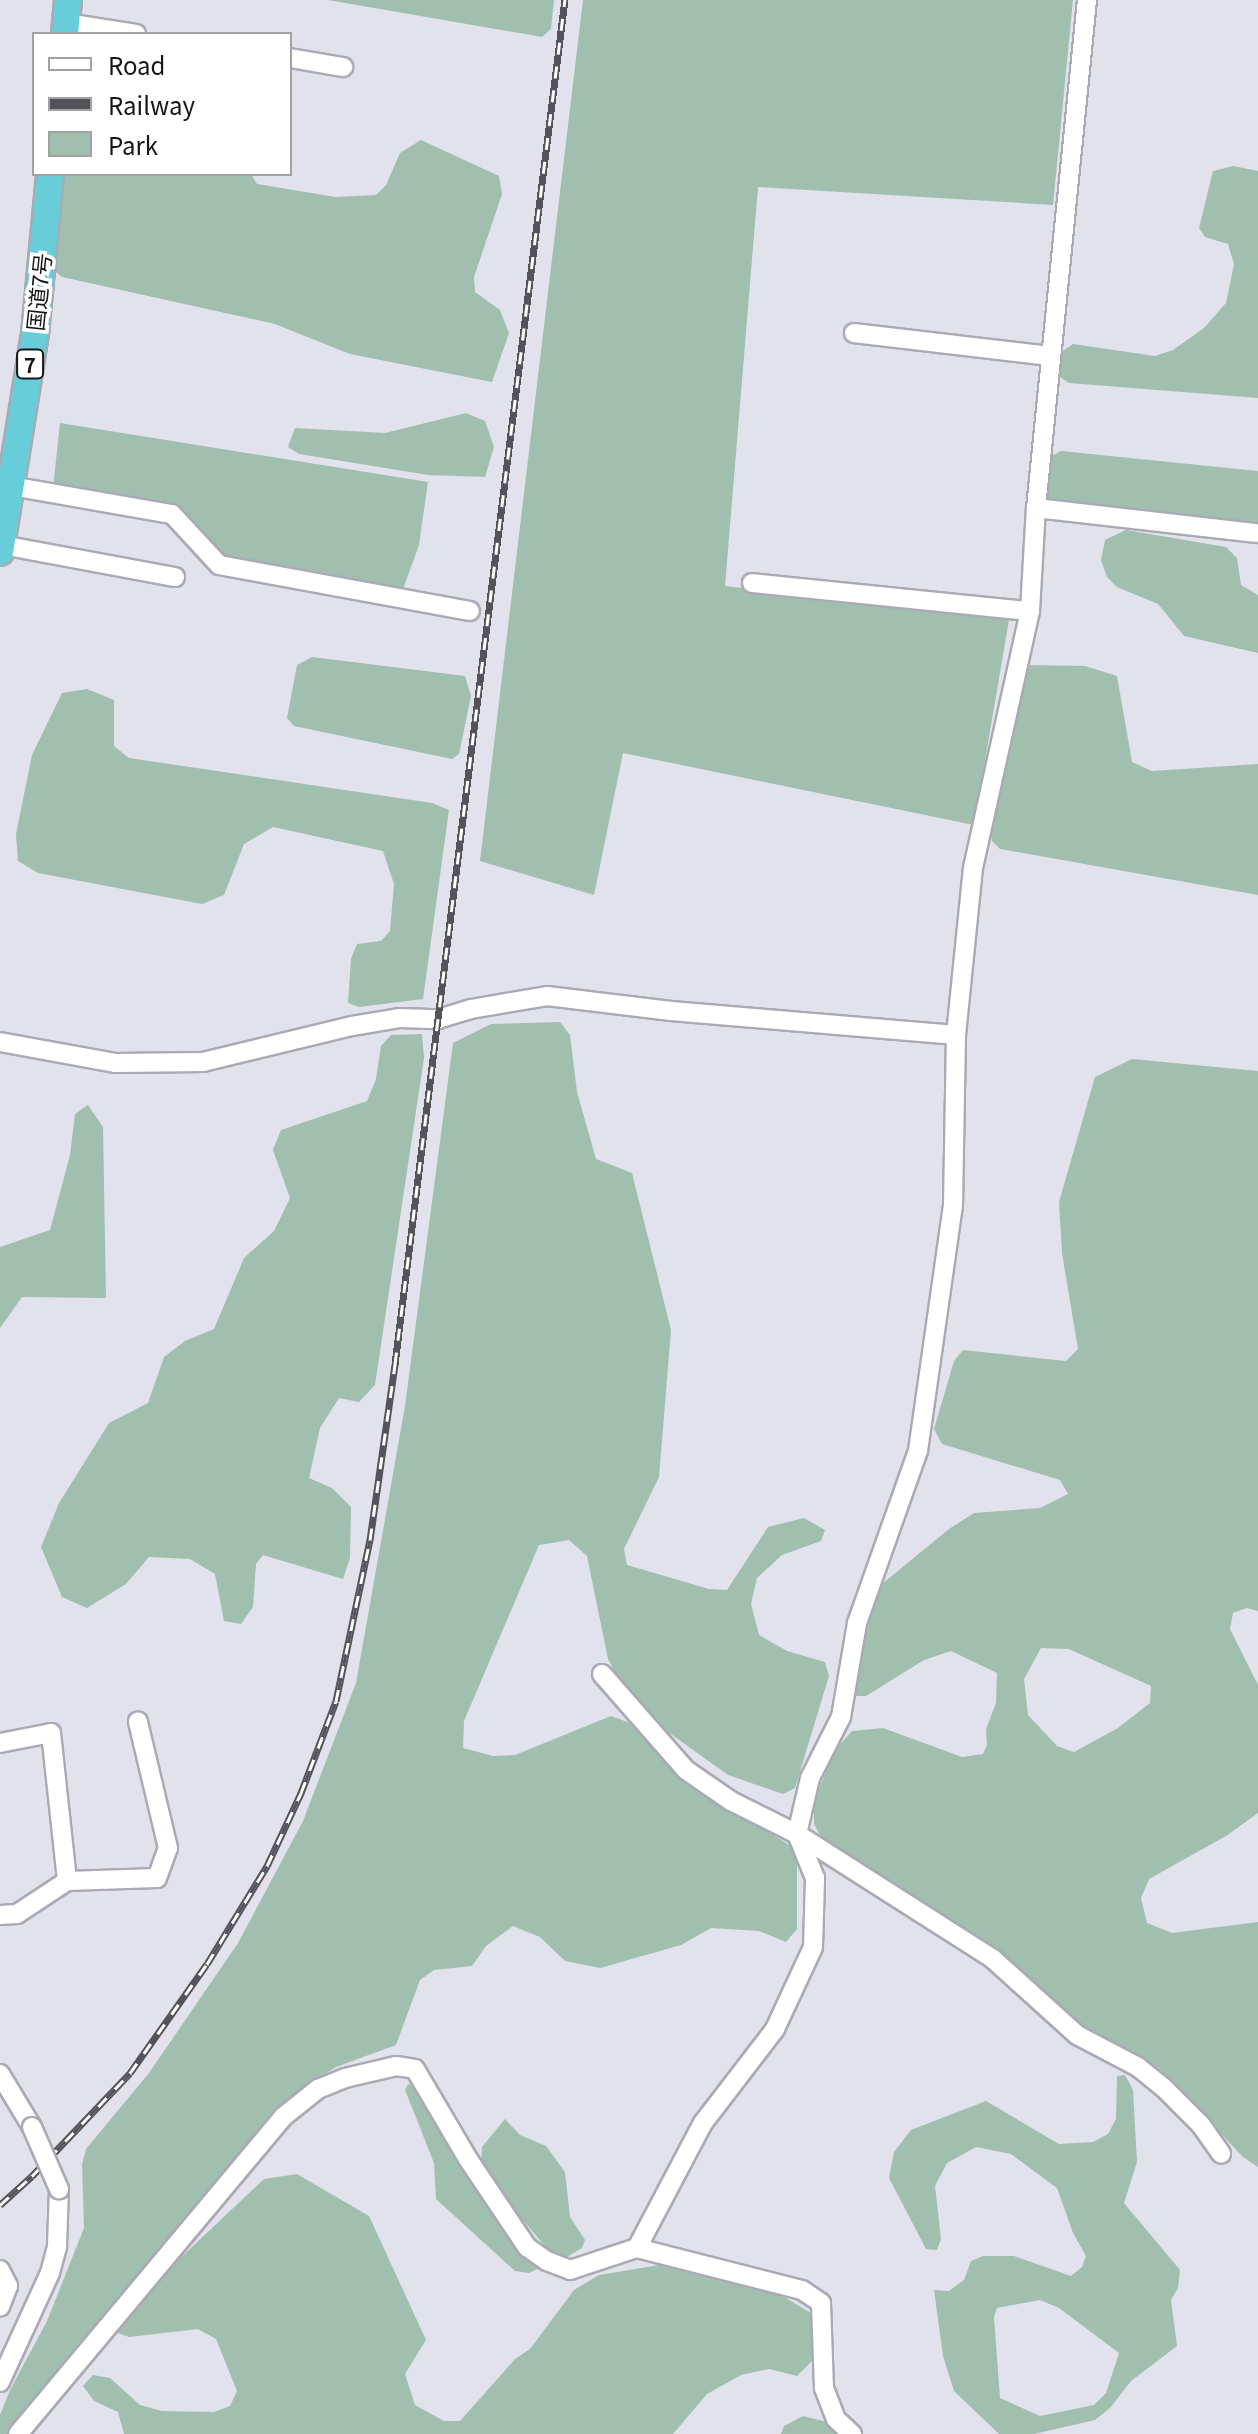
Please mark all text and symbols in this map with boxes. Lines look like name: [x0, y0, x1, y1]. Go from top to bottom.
legend: [32, 32, 292, 176]
text: Road: [108, 47, 165, 82]
text: Railway: [108, 87, 195, 122]
text: Park: [108, 127, 158, 162]
street label: 国道7号: [21, 252, 55, 332]
road number: 7: [16, 348, 44, 380]

